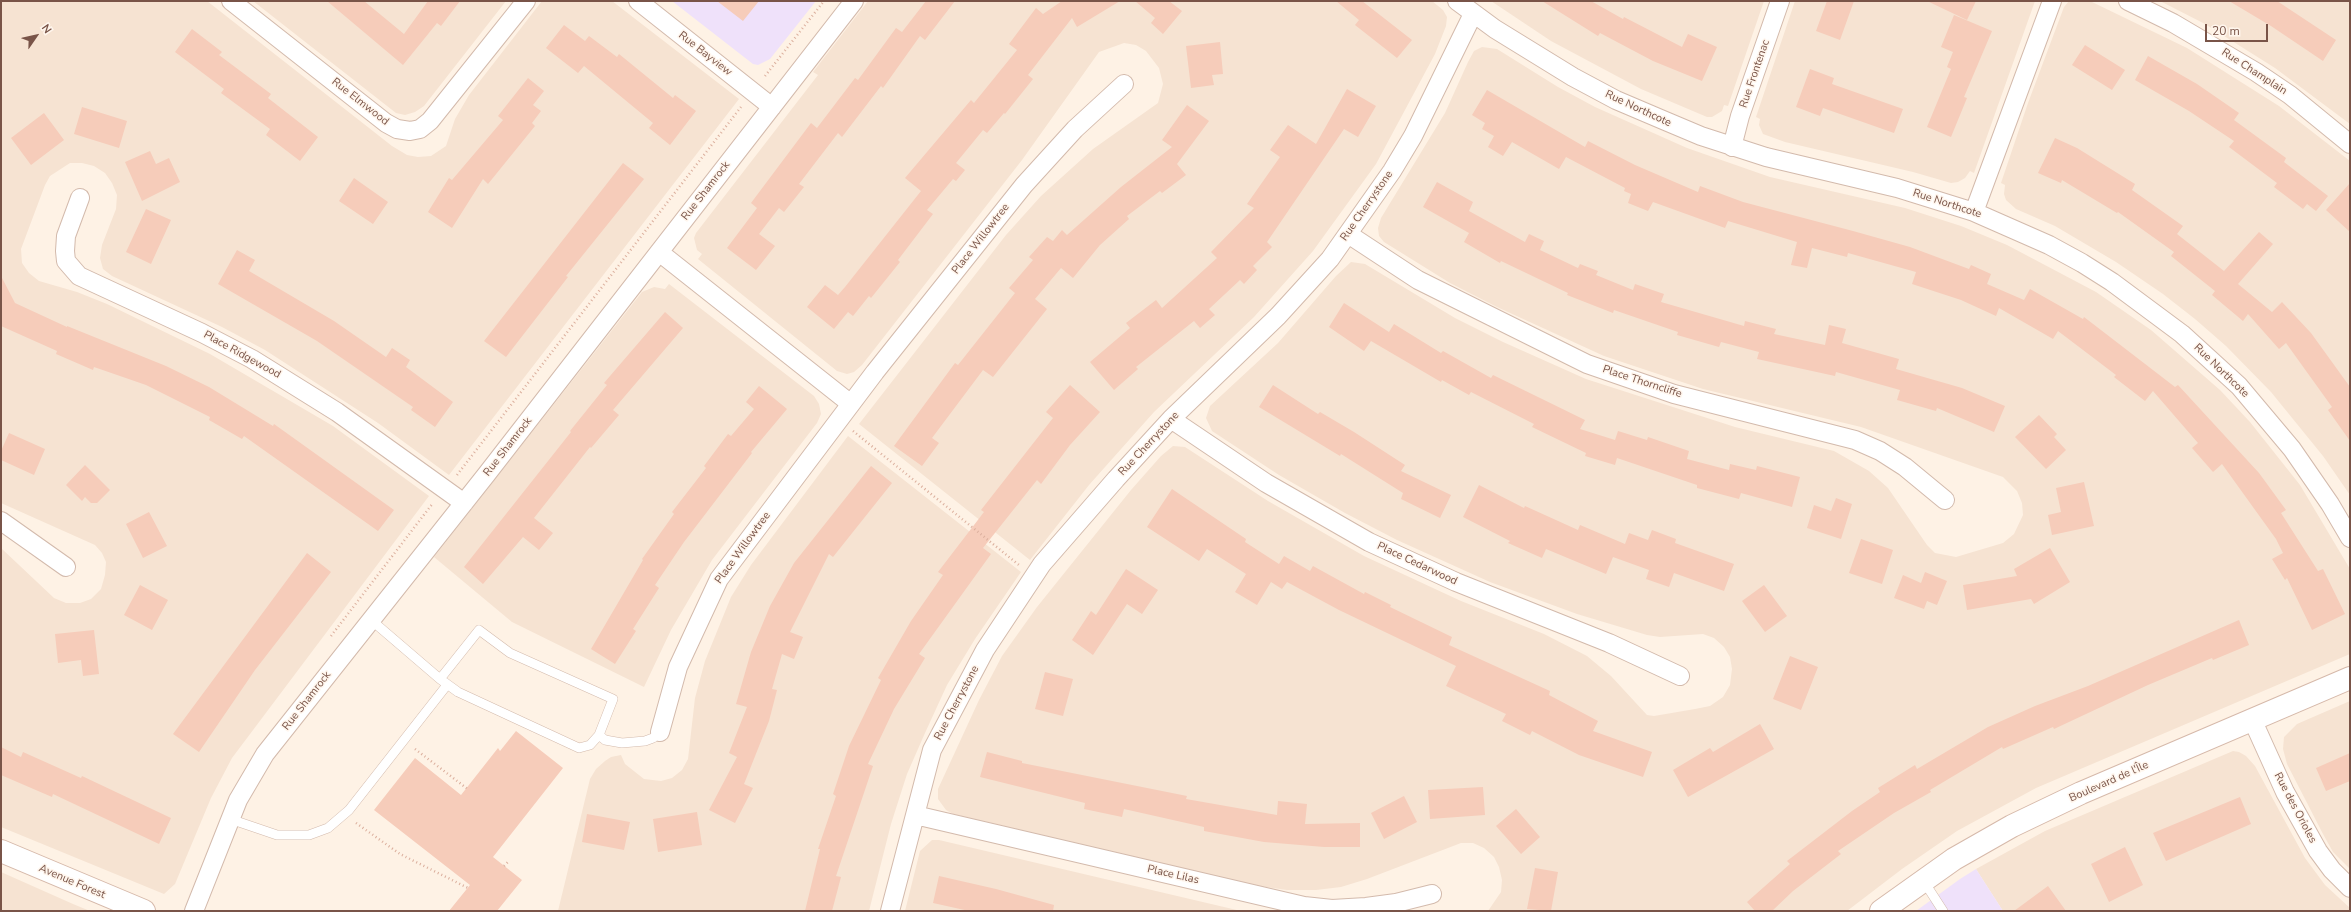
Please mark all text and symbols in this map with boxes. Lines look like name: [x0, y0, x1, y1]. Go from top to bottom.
north arrow: [16, 16, 56, 56]
scale bar: [2207, 16, 2270, 42]
text: N: [38, 21, 55, 37]
text: 20 m: [2212, 23, 2240, 39]
street label: Rue Bayview: [676, 29, 734, 79]
street label: Rue Frontenac: [1737, 38, 1773, 110]
street label: Rue Champlain: [2219, 46, 2289, 98]
street label: Rue Elmwood: [329, 76, 391, 128]
street label: Rue Northcote: [1603, 88, 1673, 130]
street label: Rue Shamrock: [679, 159, 733, 223]
street label: Rue Cherrystone: [1338, 168, 1396, 244]
street label: Rue Northcote: [1911, 187, 1983, 221]
street label: Place Willowtree: [949, 201, 1013, 277]
street label: Place Ridgewood: [201, 328, 283, 382]
street label: Rue Northcote: [2191, 341, 2251, 401]
street label: Place Thorncliffe: [1601, 363, 1683, 401]
street label: Rue Cherrystone: [1116, 409, 1182, 479]
street label: Rue Shamrock: [481, 415, 535, 479]
street label: Place Willowtree: [712, 509, 774, 587]
street label: Place Cedarwood: [1375, 540, 1459, 588]
street label: Rue Cherrystone: [932, 663, 982, 743]
street label: Rue Shamrock: [280, 669, 334, 733]
street label: Boulevard de l'Île: [2067, 759, 2151, 805]
street label: Rue des Orioles: [2271, 770, 2319, 846]
street label: Avenue Forest: [37, 862, 107, 902]
street label: Place Lilas: [1146, 863, 1200, 887]

